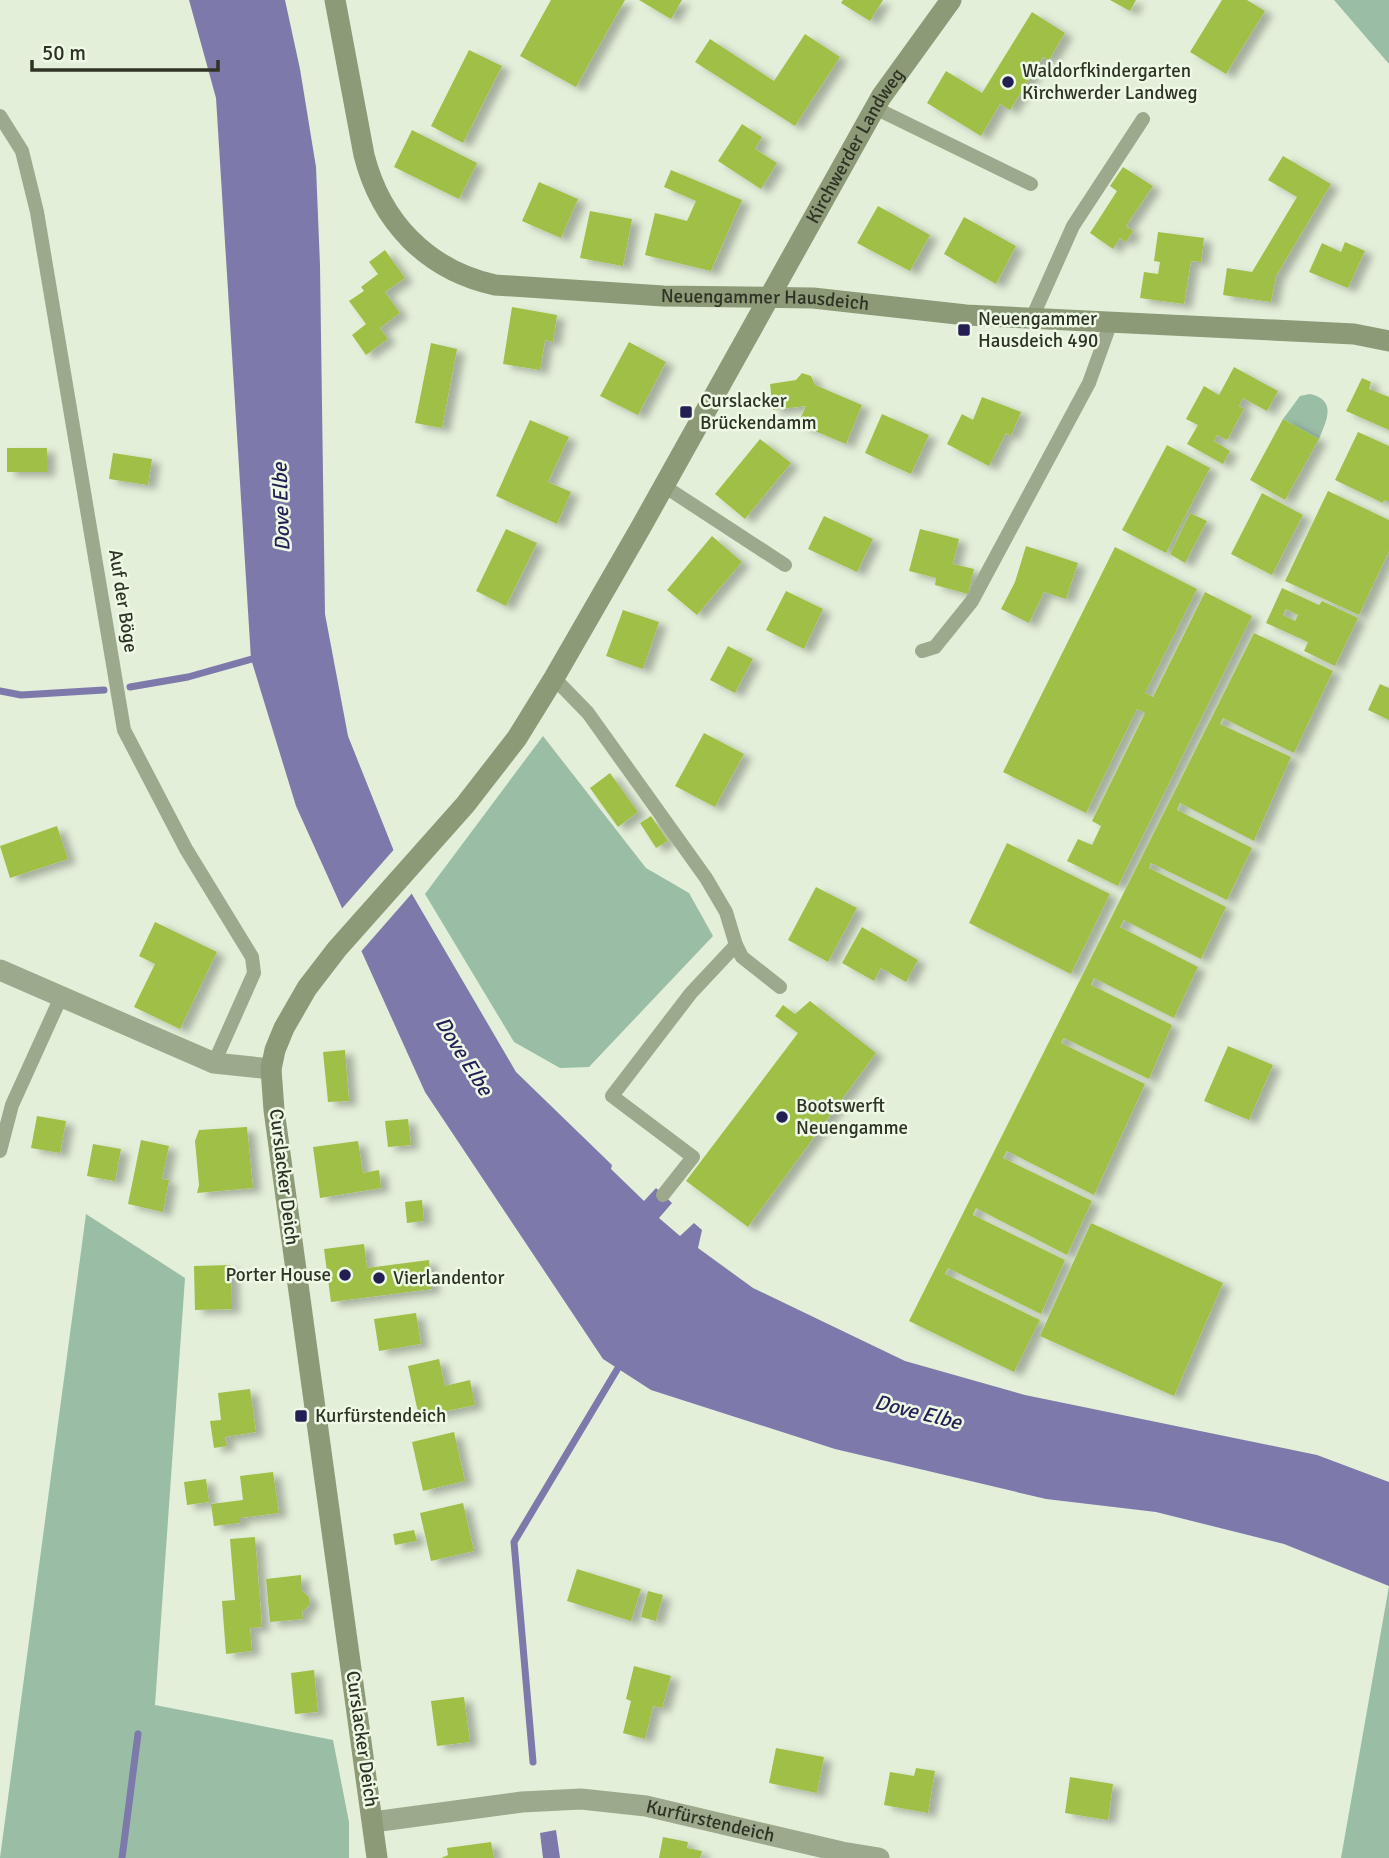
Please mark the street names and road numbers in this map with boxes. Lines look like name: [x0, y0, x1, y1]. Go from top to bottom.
street label: Kirchwerder Landweg: [801, 64, 910, 228]
street label: Neuengammer Hausdeich: [661, 284, 870, 316]
street label: Auf der Böge: [103, 548, 143, 654]
street label: Curslacker Deich: [264, 1107, 304, 1247]
street label: Curslacker Deich: [341, 1669, 383, 1809]
street label: Kurfürstendeich: [644, 1794, 777, 1848]

